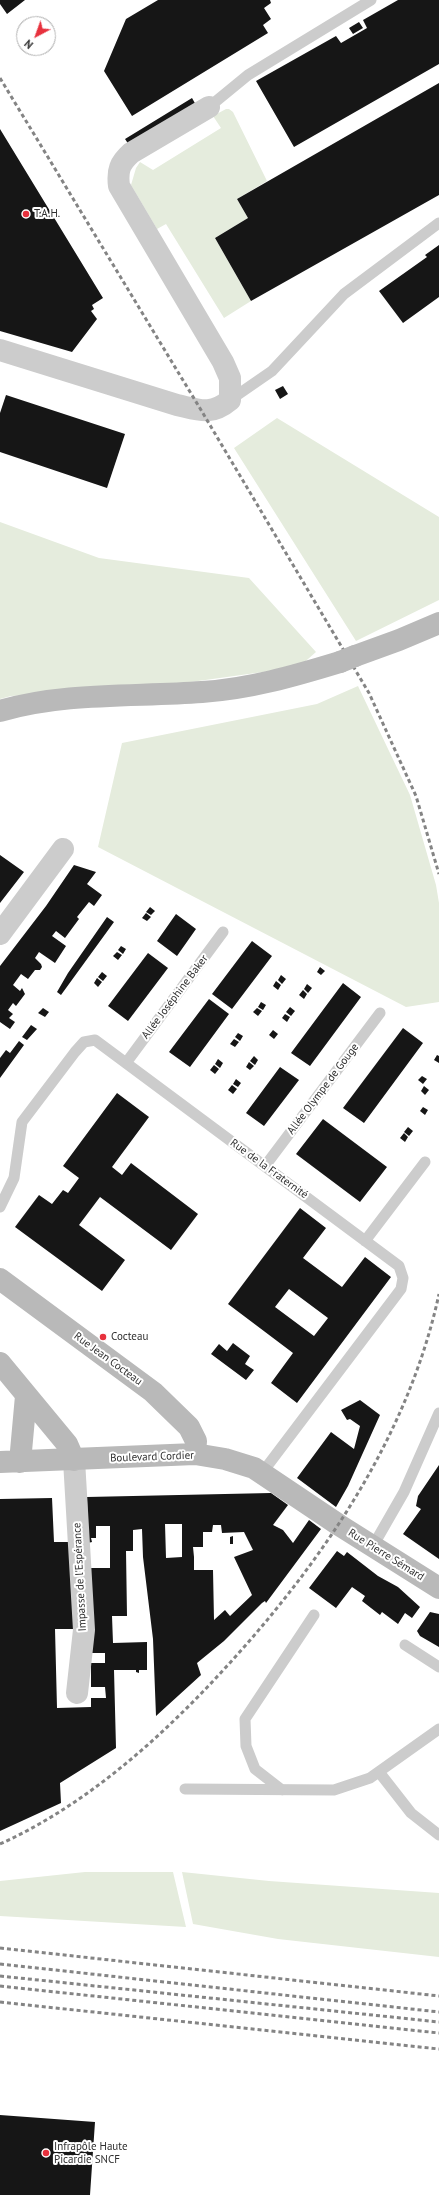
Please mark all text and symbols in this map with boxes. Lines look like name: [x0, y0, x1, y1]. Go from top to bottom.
north arrow: [16, 16, 56, 56]
text: N: [21, 37, 36, 52]
place label: T.A.H.: [34, 207, 60, 221]
marker: T.A.H.: [21, 209, 31, 219]
street label: Allée Joséphine Baker: [139, 952, 211, 1042]
street label: Allée Olympe de Gouge: [284, 1041, 362, 1137]
street label: Rue de la Fraternité: [228, 1136, 310, 1202]
street label: Rue Jean Cocteau: [71, 1330, 145, 1388]
place label: Cocteau: [111, 1330, 148, 1344]
marker: Cocteau: [98, 1332, 108, 1342]
street label: Boulevard Cordier: [110, 1449, 194, 1465]
street label: Impasse de l'Espérance: [71, 1522, 89, 1632]
street label: Rue Pierre Sémard: [346, 1526, 426, 1584]
place label: Infrapôle Haute Picardie SNCF: [54, 2140, 127, 2166]
marker: Infrapôle Haute Picardie SNCF: [41, 2148, 51, 2158]

